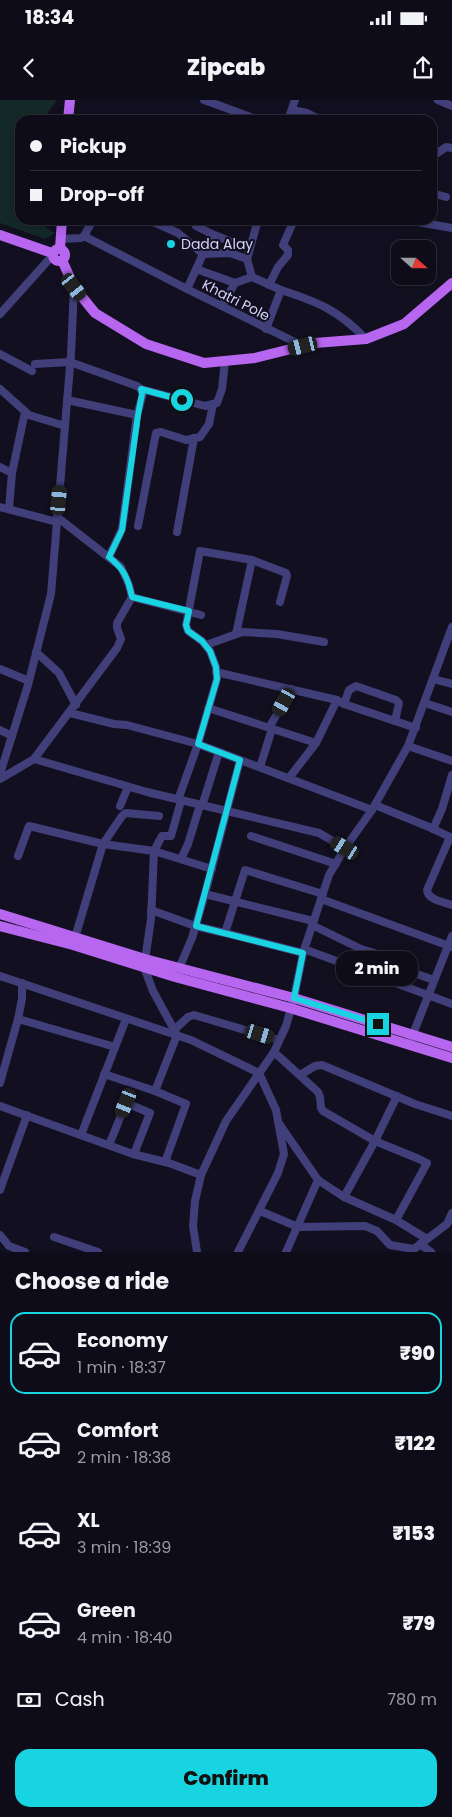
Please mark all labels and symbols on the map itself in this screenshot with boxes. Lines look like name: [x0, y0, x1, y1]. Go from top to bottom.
place label: Dada Alay: [181, 234, 253, 254]
marker: Dada Alay: [165, 238, 177, 250]
north arrow: [391, 240, 436, 285]
car: [58, 271, 89, 303]
street label: Khatri Pole: [199, 274, 274, 326]
car: [286, 335, 319, 357]
route start: [171, 389, 193, 411]
car: [50, 484, 67, 516]
car: [270, 685, 297, 719]
car: [328, 834, 361, 862]
callout: 2 min: [337, 952, 419, 986]
route end: [367, 1013, 389, 1035]
car: [243, 1022, 276, 1046]
car: [113, 1086, 138, 1120]

